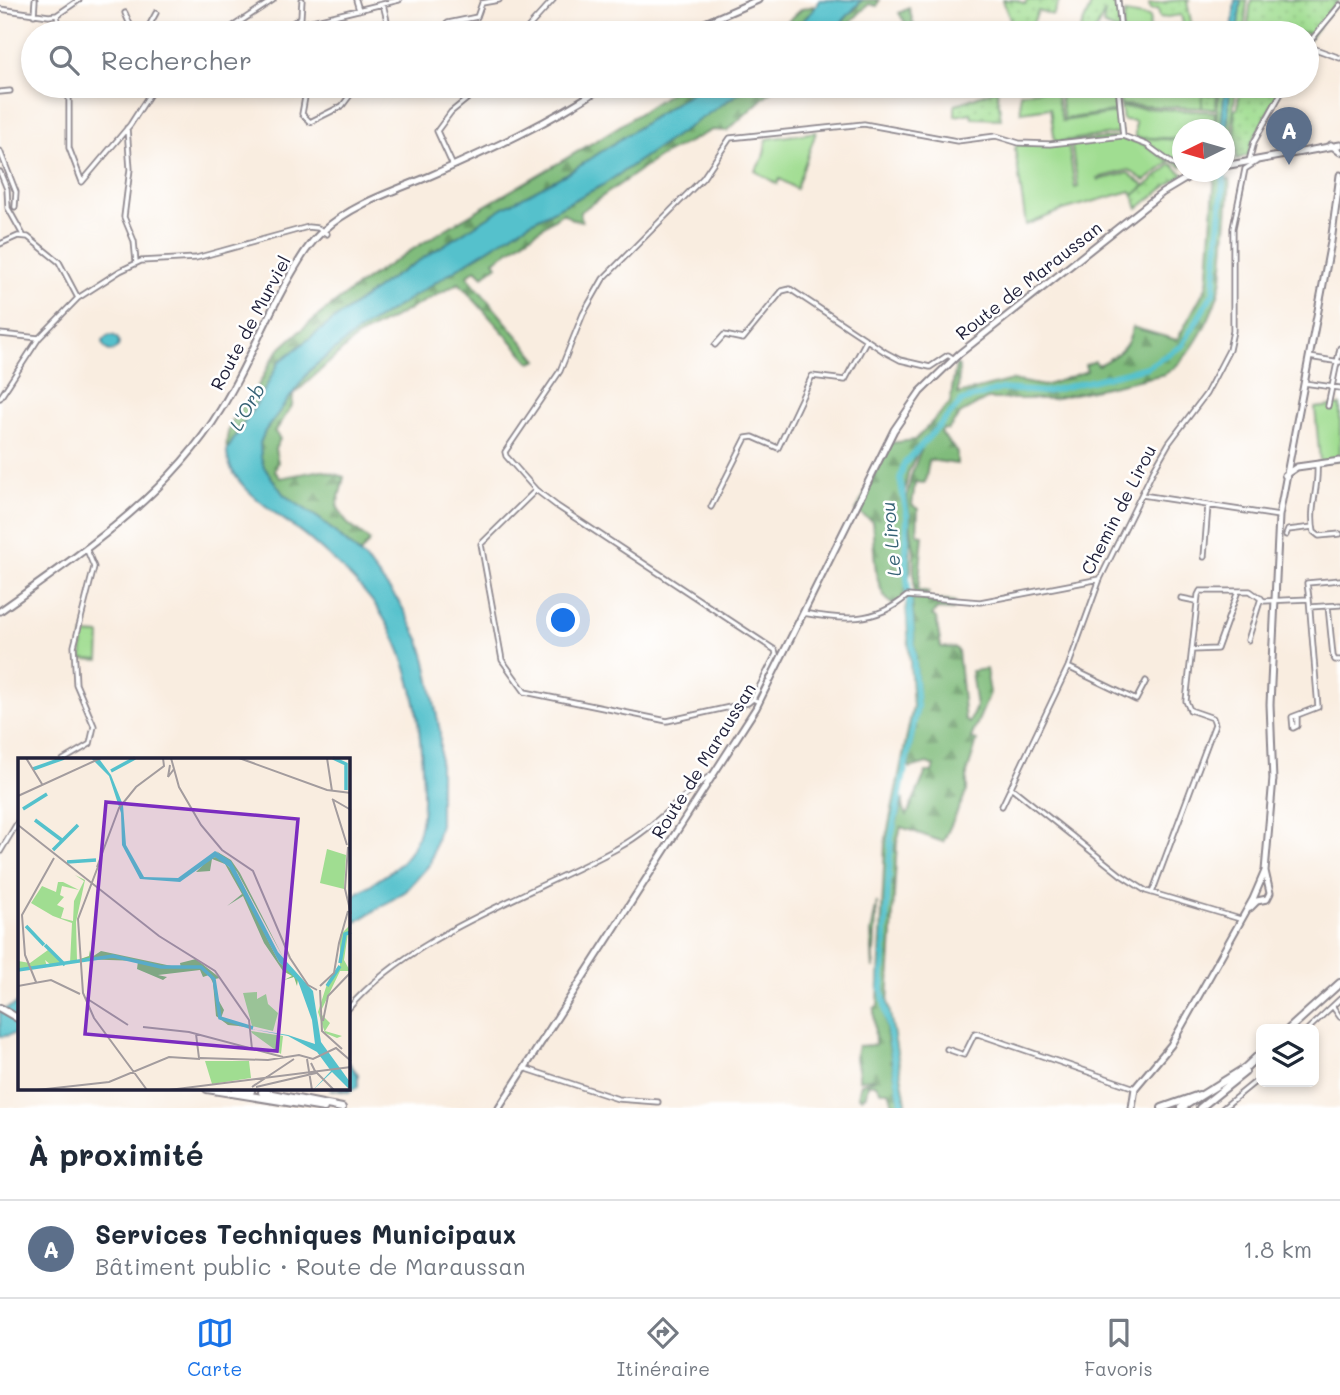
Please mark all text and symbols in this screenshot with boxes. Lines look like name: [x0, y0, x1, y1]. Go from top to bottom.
search box: [21, 21, 1319, 98]
icon: search: [45, 41, 83, 79]
text: Rechercher: [101, 43, 252, 77]
pin: A: [1266, 107, 1312, 165]
north arrow: [1172, 119, 1235, 182]
street label: Route de Maraussan: [950, 215, 1107, 345]
street label: Route de Murviel: [205, 251, 296, 394]
water label: L'Orb: [223, 378, 270, 435]
street label: Chemin de Lirou: [1075, 441, 1161, 579]
water label: Le Lirou: [875, 501, 906, 577]
your location: [546, 603, 580, 637]
street label: Route de Maraussan: [645, 678, 761, 843]
inset map: [18, 758, 350, 1090]
map controls: [1256, 1024, 1319, 1087]
button: layers: [1256, 1024, 1319, 1087]
text: À proximité: [28, 1134, 204, 1174]
text: Services Techniques Municipaux: [95, 1217, 516, 1251]
text: A: [43, 1234, 59, 1264]
text: 1.8 km: [1243, 1234, 1312, 1264]
text: Bâtiment public · Route de Maraussan: [95, 1251, 525, 1281]
tab: Carte: [187, 1314, 242, 1381]
tab: Itinéraire: [617, 1314, 710, 1381]
tab: Favoris: [1084, 1314, 1153, 1381]

